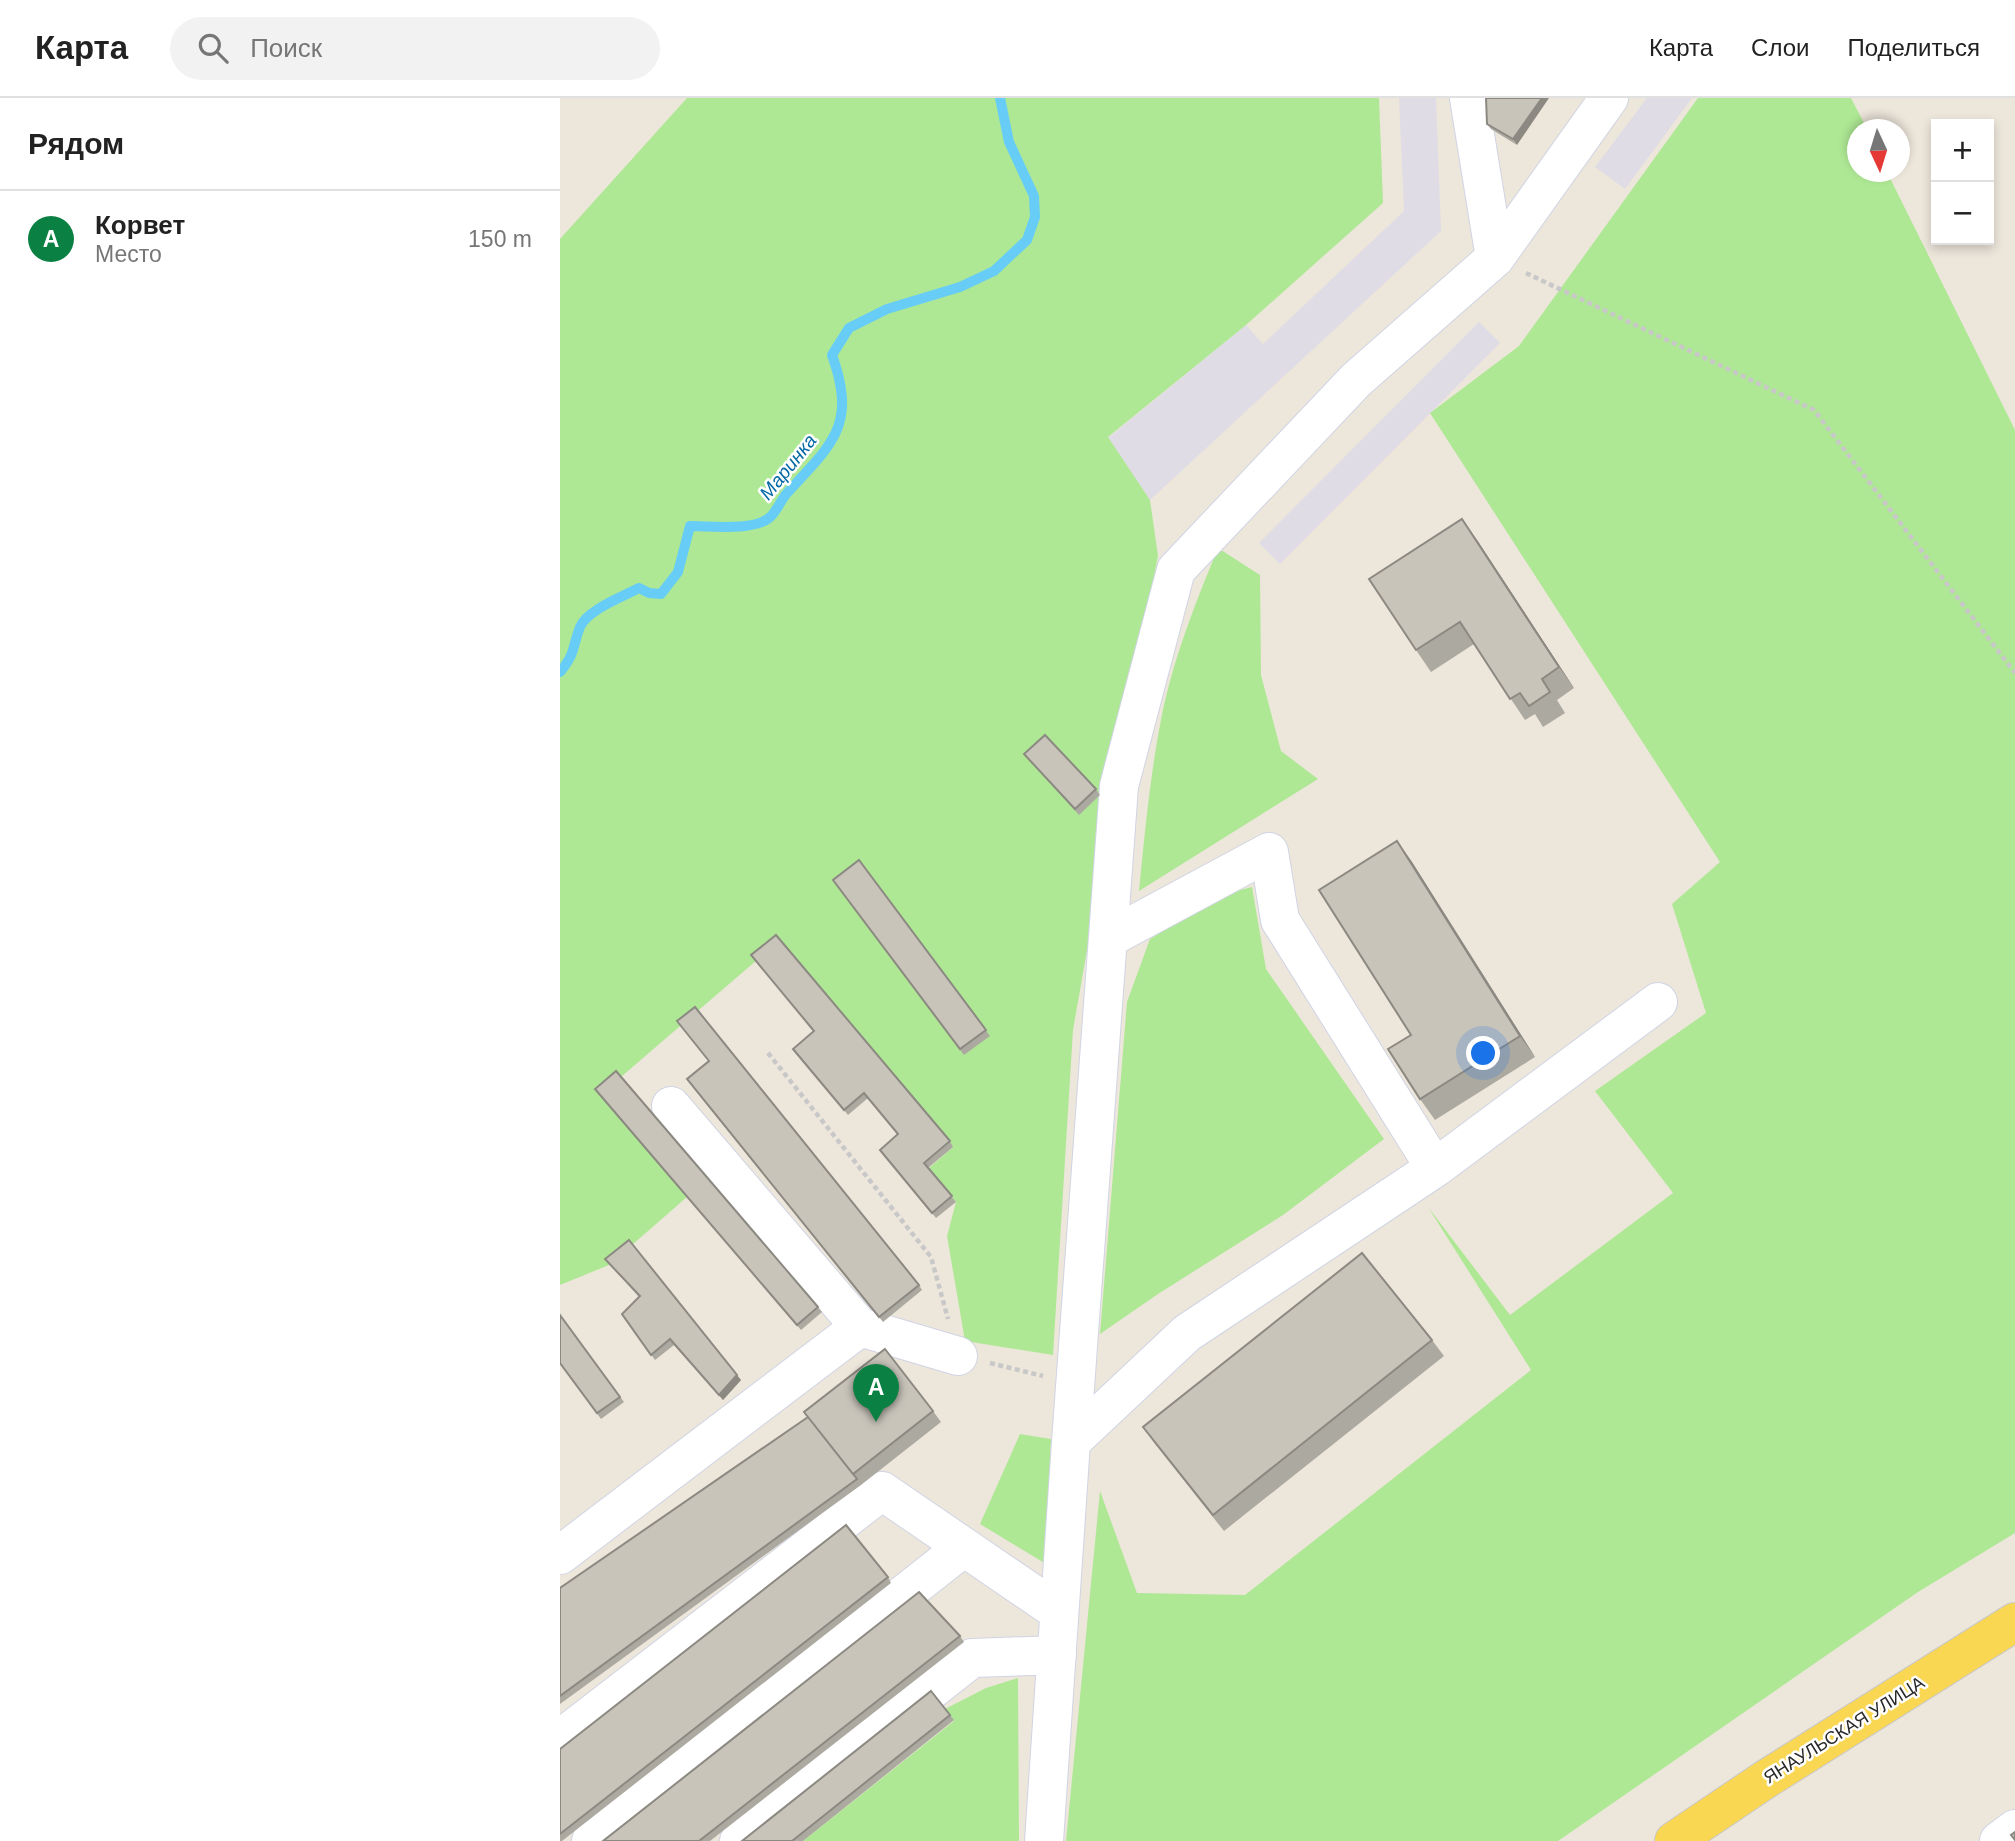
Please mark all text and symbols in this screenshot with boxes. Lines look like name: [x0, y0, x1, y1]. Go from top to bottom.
search box: [170, 17, 660, 80]
text: Карта: [35, 29, 128, 66]
icon: search: [194, 29, 232, 67]
text: Поиск: [250, 33, 322, 63]
text: Карта: [1649, 34, 1713, 61]
text: Слои: [1751, 34, 1809, 61]
text: Поделиться: [1847, 34, 1980, 61]
north arrow: [1847, 119, 1910, 182]
map controls: [1931, 119, 1994, 245]
button: +: [1931, 119, 1994, 182]
text: Рядом: [28, 127, 124, 160]
button: −: [1931, 182, 1994, 245]
text: Корвет: [95, 210, 185, 240]
text: A: [43, 226, 59, 252]
text: 150 m: [468, 226, 532, 252]
text: Место: [95, 241, 162, 267]
water label: Маринка: [755, 430, 821, 504]
your location: [1466, 1036, 1500, 1070]
pin: A: [853, 1364, 899, 1422]
street label: ЯНАУЛЬСКАЯ УЛИЦА: [1760, 1672, 1928, 1788]

